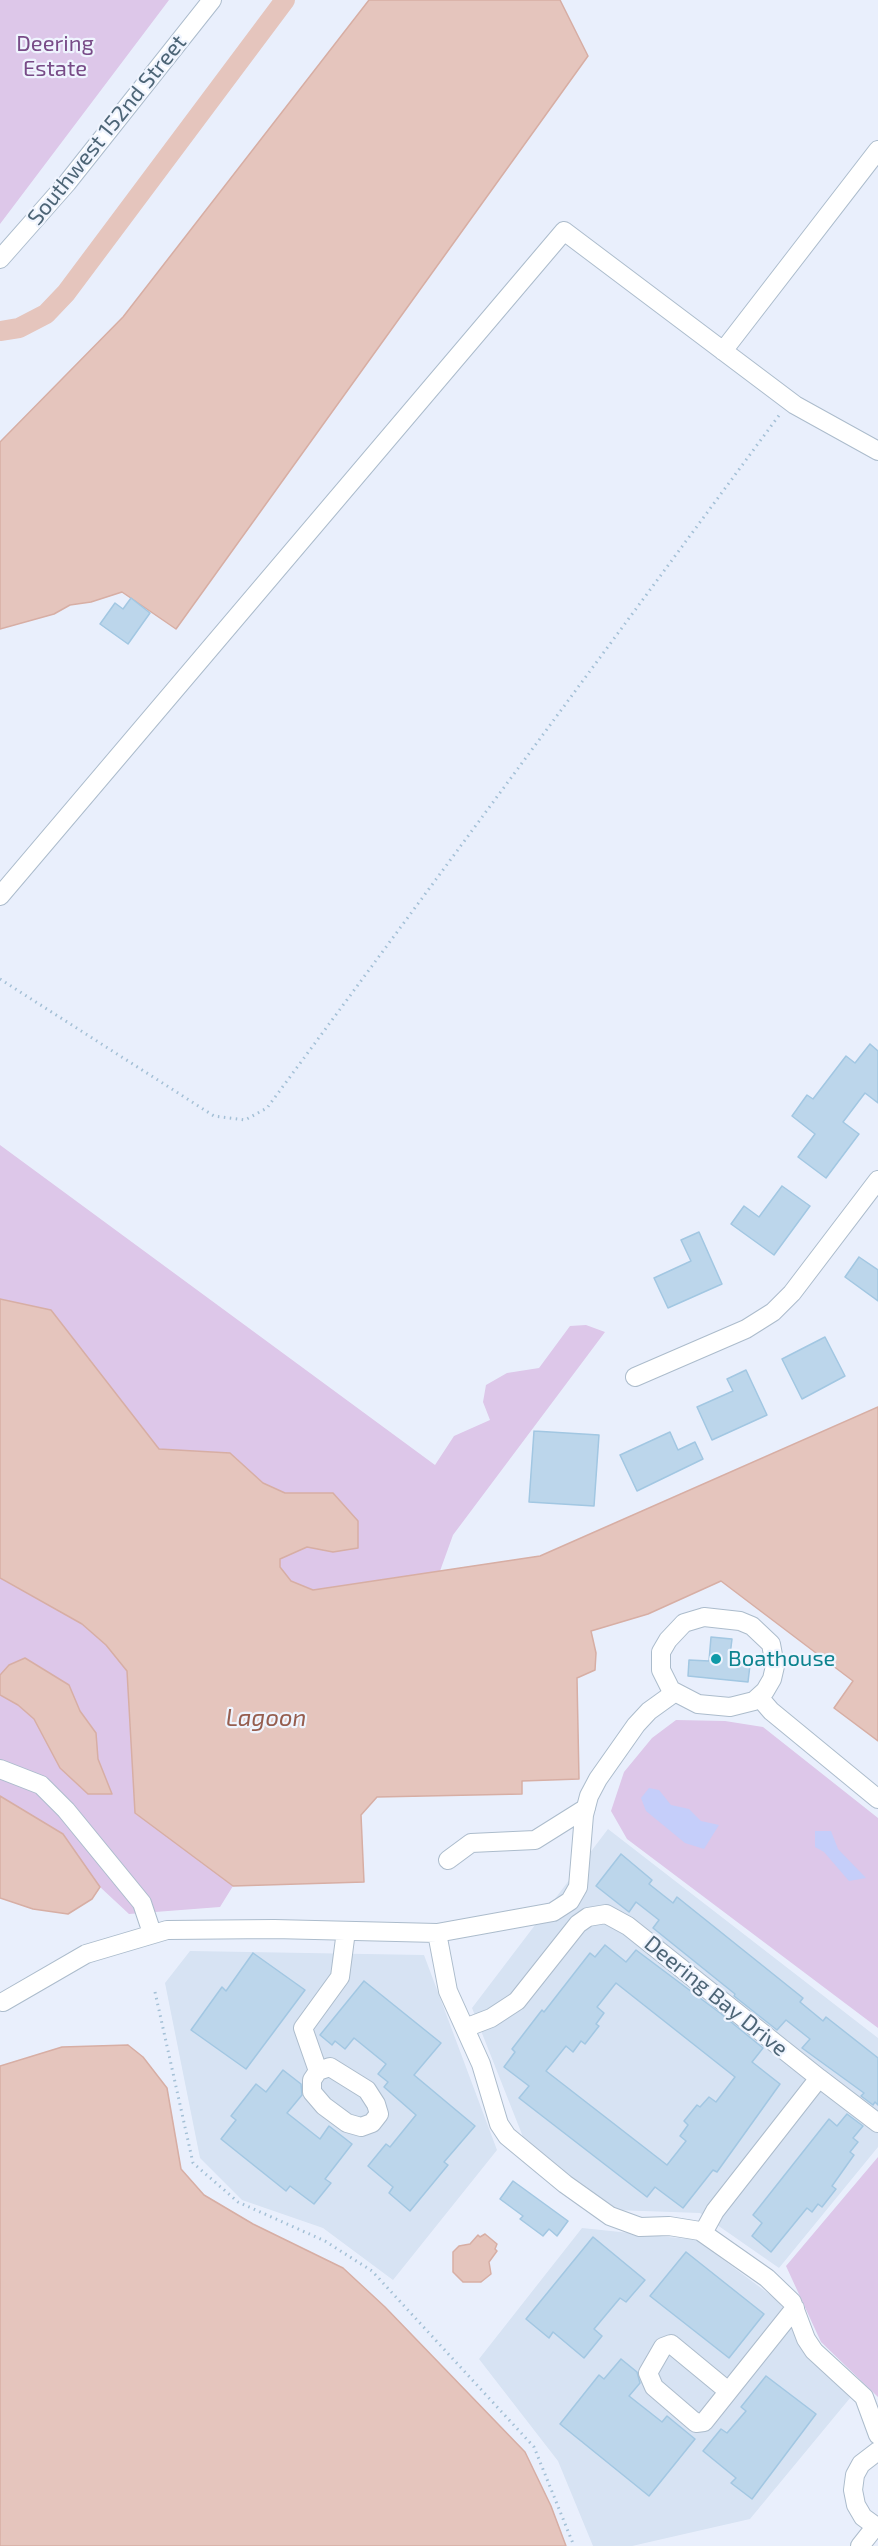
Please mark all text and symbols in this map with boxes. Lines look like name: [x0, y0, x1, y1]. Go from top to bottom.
street label: Southwest 152nd Street: [22, 30, 192, 230]
park label: Deering Estate: [16, 31, 94, 82]
place label: Boathouse: [728, 1646, 835, 1672]
marker: Boathouse: [709, 1652, 723, 1666]
water label: Lagoon: [226, 1704, 306, 1732]
street label: Deering Bay Drive: [639, 1930, 793, 2062]

